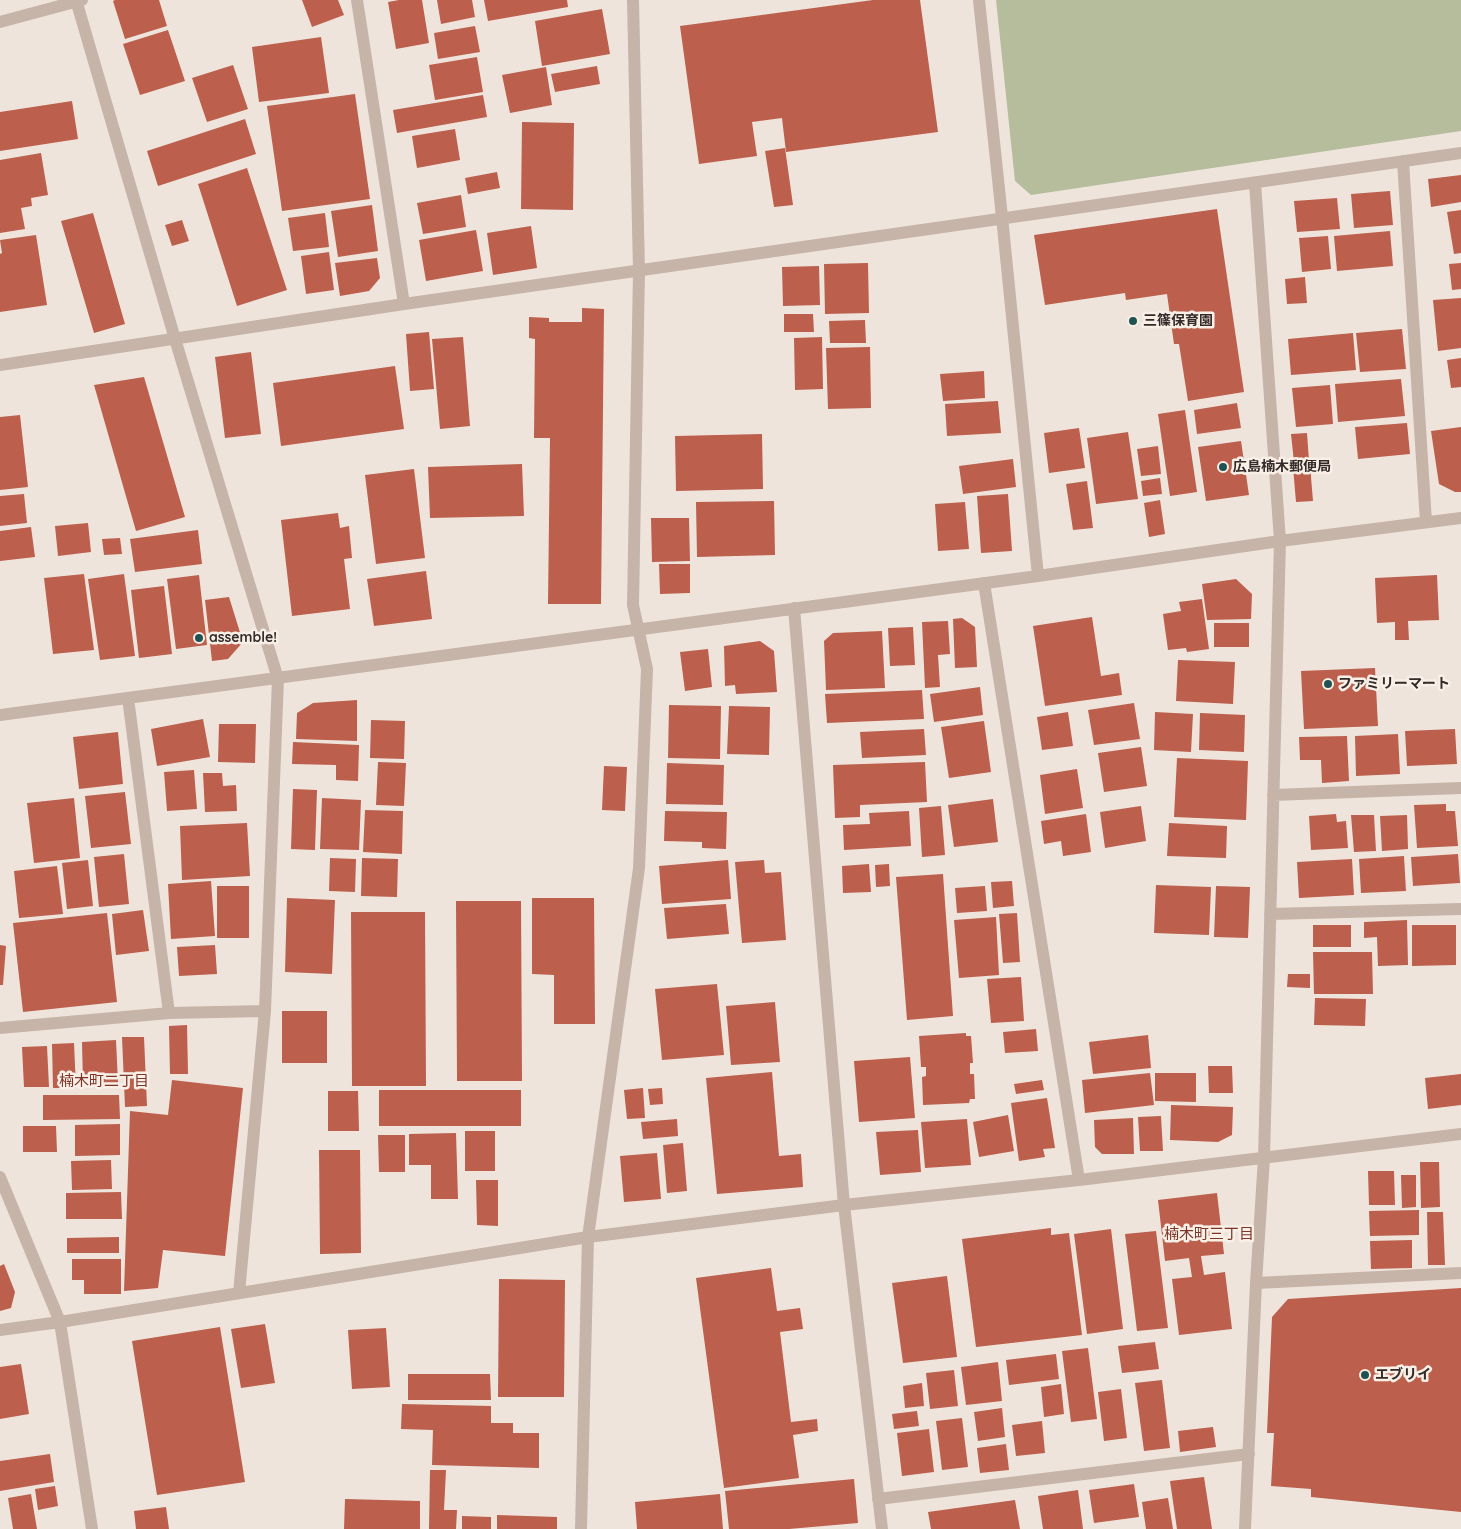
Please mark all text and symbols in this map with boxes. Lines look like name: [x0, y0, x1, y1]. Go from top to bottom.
place label: 三篠保育園: [1143, 313, 1213, 329]
marker: 三篠保育園: [1127, 315, 1139, 327]
place label: 広島楠木郵便局: [1233, 459, 1331, 475]
marker: 広島楠木郵便局: [1217, 461, 1229, 473]
place label: assemble!: [209, 630, 277, 646]
marker: assemble!: [193, 632, 205, 644]
place label: ファミリーマート: [1338, 676, 1450, 692]
marker: ファミリーマート: [1322, 678, 1334, 690]
district label: 楠木町二丁目: [59, 1072, 149, 1090]
district label: 楠木町三丁目: [1164, 1225, 1254, 1243]
place label: エブリイ: [1375, 1367, 1431, 1383]
marker: エブリイ: [1359, 1369, 1371, 1381]

